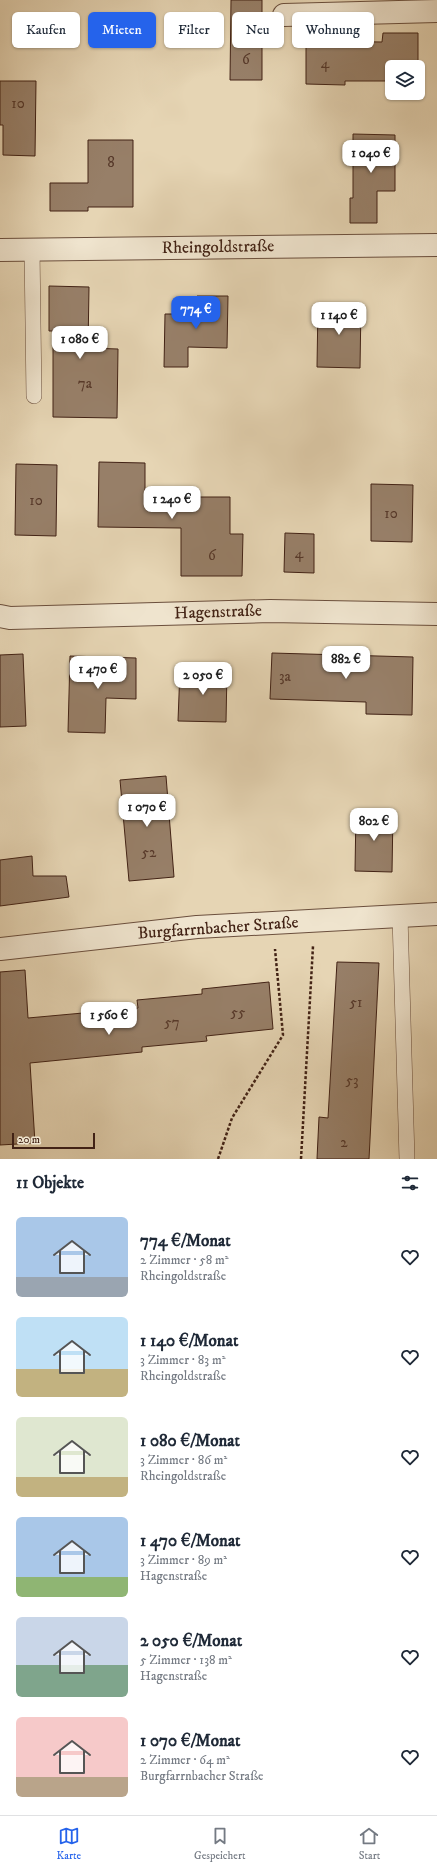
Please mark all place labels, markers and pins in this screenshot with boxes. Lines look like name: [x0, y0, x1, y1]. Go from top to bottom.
pin: 1 040 €: [334, 140, 408, 174]
pin: 774 €: [168, 296, 224, 330]
pin: 1 140 €: [302, 302, 376, 336]
pin: 1 080 €: [43, 326, 117, 360]
pin: 1 240 €: [135, 486, 209, 520]
pin: 882 €: [318, 646, 374, 680]
pin: 1 470 €: [61, 656, 135, 690]
pin: 2 050 €: [166, 662, 240, 696]
pin: 1 070 €: [110, 794, 184, 828]
pin: 802 €: [346, 808, 402, 842]
pin: 1 560 €: [72, 1002, 146, 1036]

